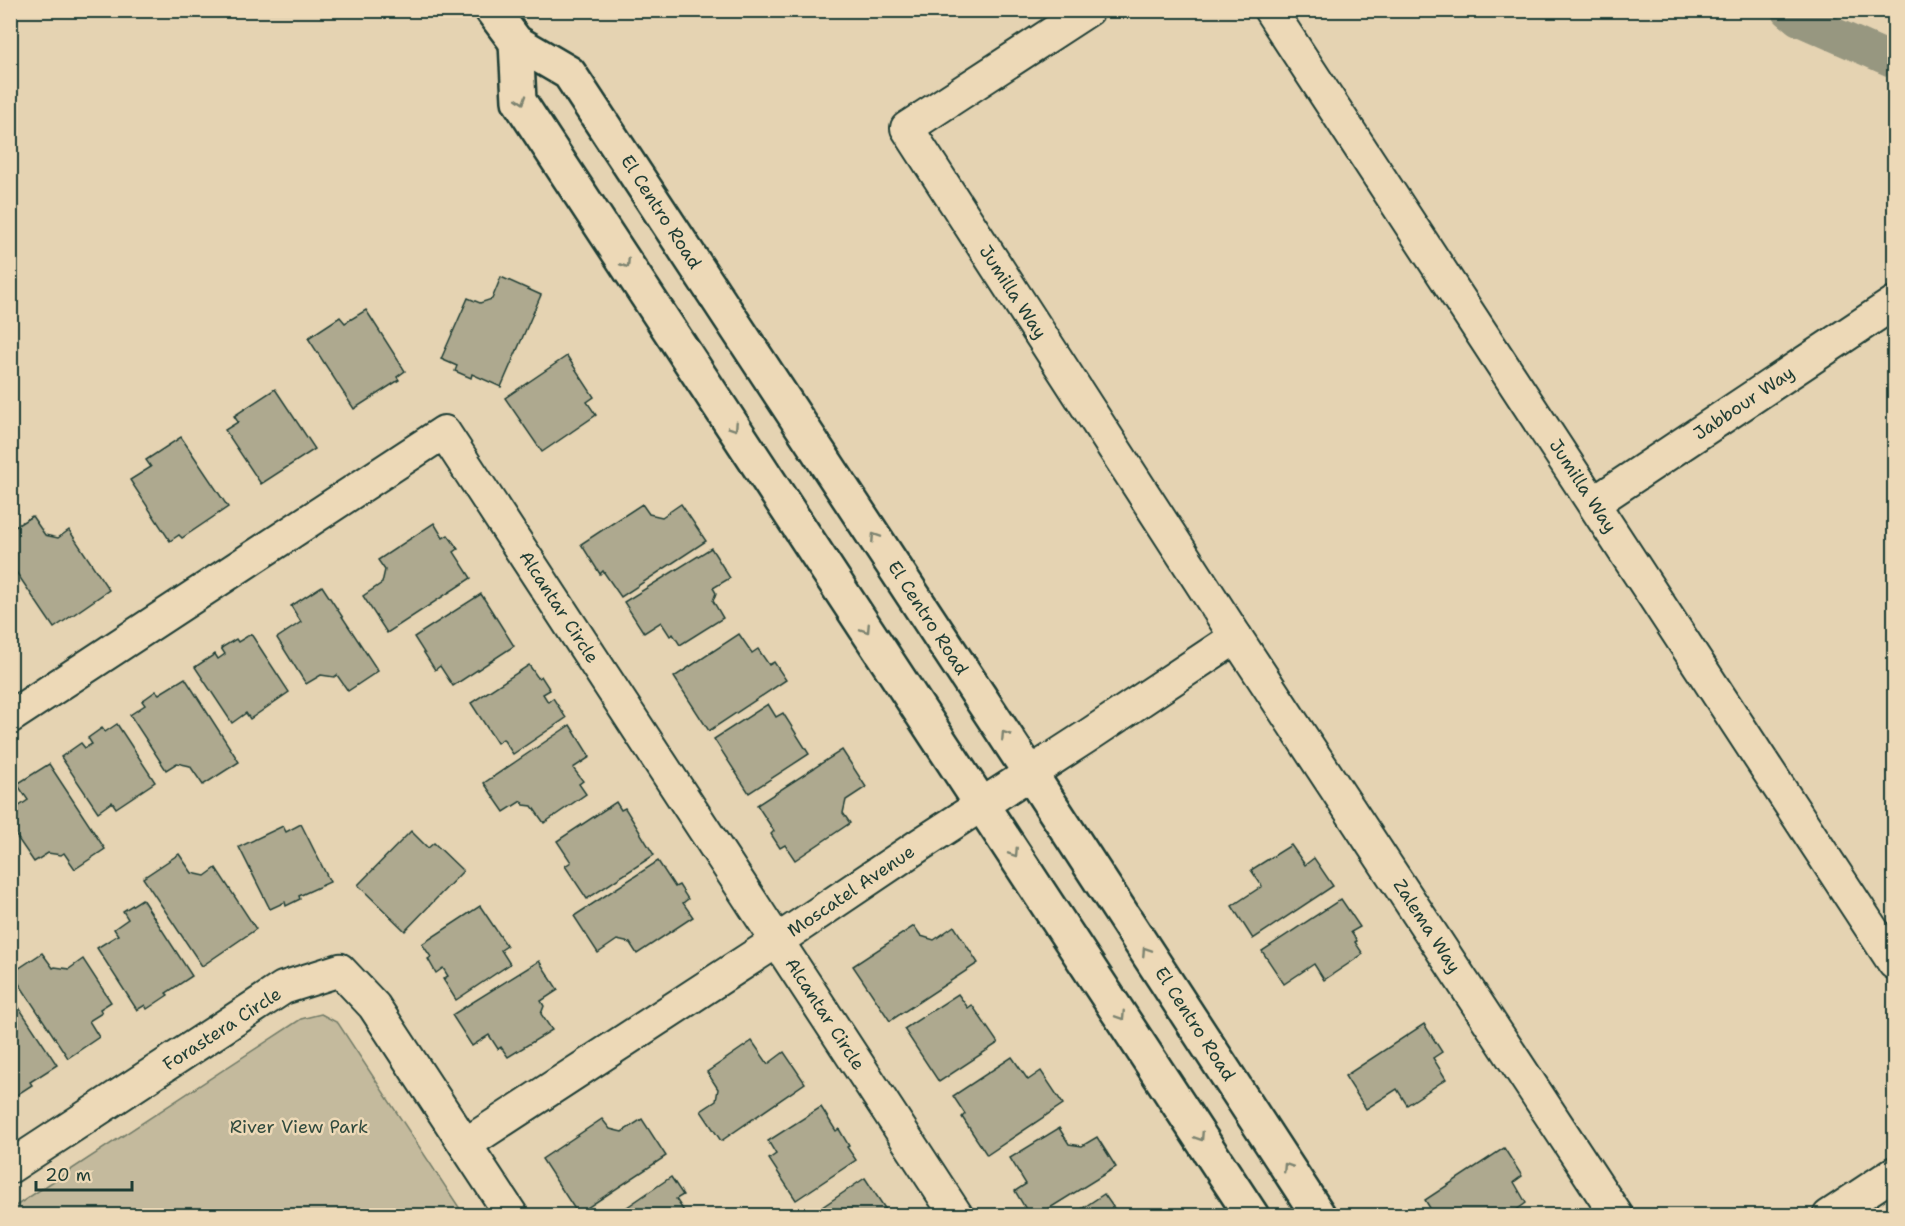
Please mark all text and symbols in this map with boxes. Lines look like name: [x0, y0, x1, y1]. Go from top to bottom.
one-way arrow: [515, 94, 527, 104]
street label: El Centro Road: [615, 150, 707, 274]
street label: Jumilla Way: [974, 241, 1052, 343]
one-way arrow: [619, 257, 630, 268]
street label: Jabbour Way: [1689, 360, 1799, 446]
one-way arrow: [726, 420, 737, 431]
street label: Jumilla Way: [1544, 435, 1622, 537]
one-way arrow: [870, 533, 882, 543]
street label: Alcantar Circle: [514, 546, 604, 668]
street label: El Centro Road: [882, 556, 974, 680]
one-way arrow: [859, 622, 870, 633]
one-way arrow: [1001, 730, 1012, 741]
street label: Moscatel Avenue: [783, 840, 919, 942]
one-way arrow: [1007, 847, 1018, 858]
street label: Zalema Way: [1388, 874, 1466, 978]
one-way arrow: [1143, 946, 1154, 957]
street label: Alcantar Circle: [780, 953, 870, 1075]
street label: El Centro Road: [1149, 962, 1241, 1086]
street label: Forastera Circle: [158, 982, 286, 1076]
one-way arrow: [1114, 1010, 1125, 1021]
park label: River View Park: [230, 1115, 368, 1139]
one-way arrow: [1193, 1131, 1204, 1142]
scale bar: [36, 1154, 132, 1192]
one-way arrow: [1284, 1162, 1295, 1173]
text: 20 m: [45, 1163, 91, 1187]

